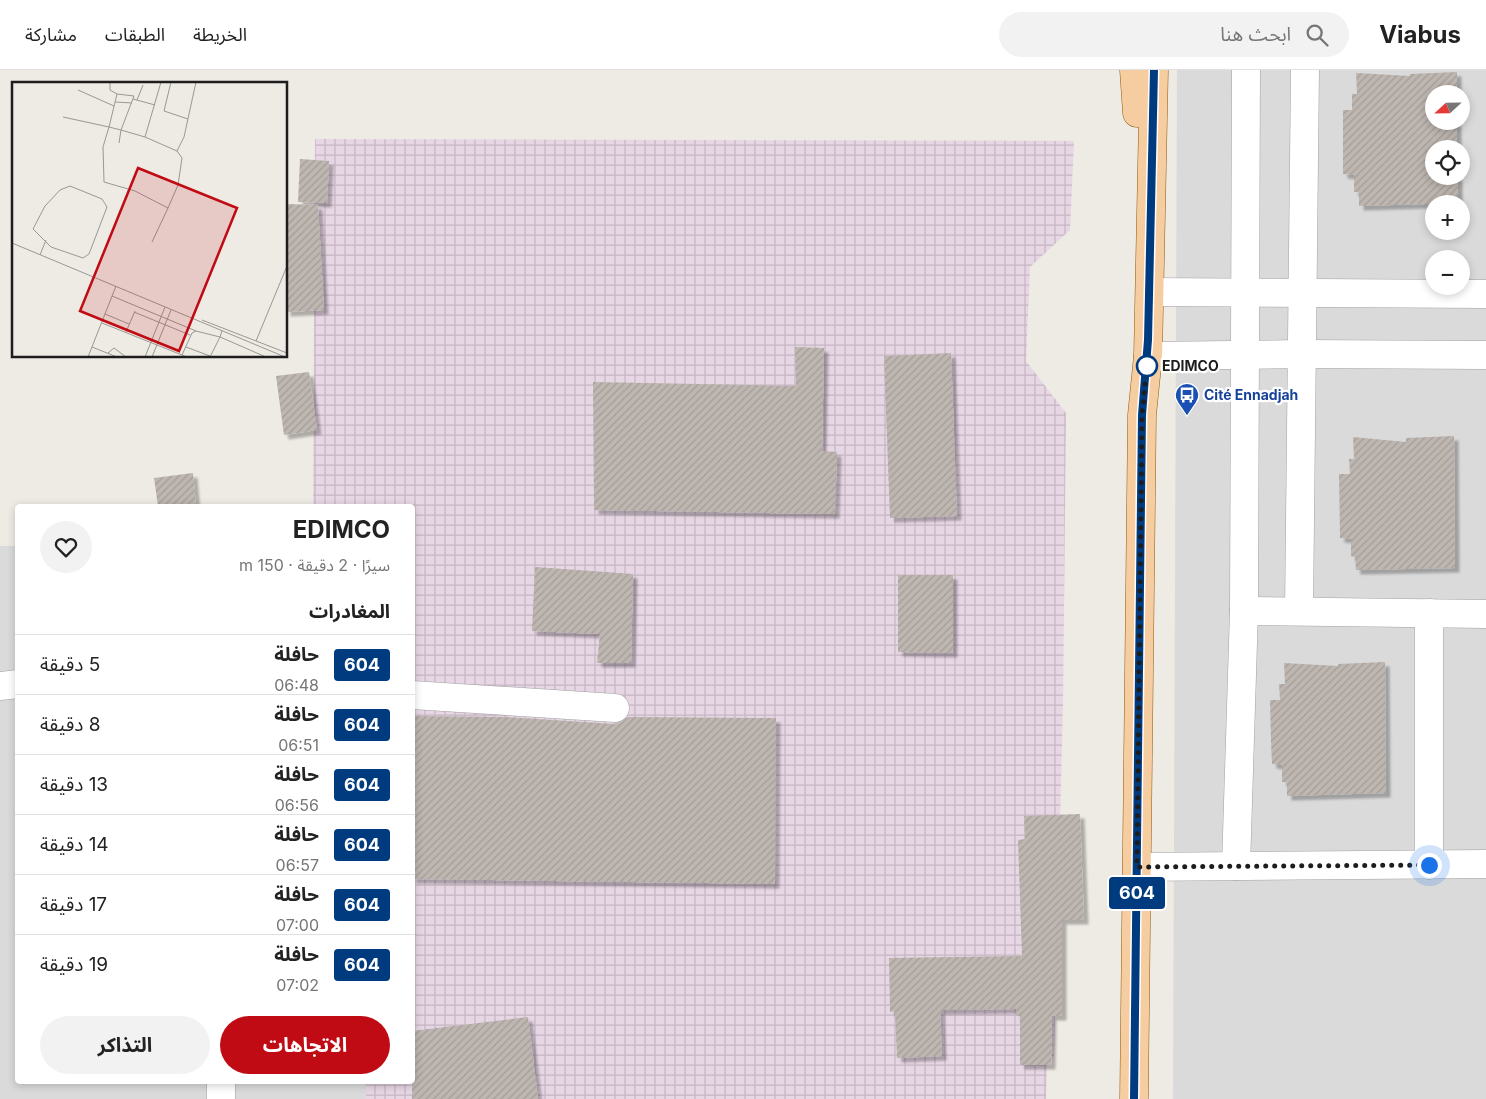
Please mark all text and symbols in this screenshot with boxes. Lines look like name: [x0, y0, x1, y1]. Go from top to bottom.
search box: [999, 12, 1349, 57]
text: Viabus: [1379, 20, 1461, 49]
icon: search: [1303, 21, 1331, 49]
text: ابحث هنا: [1220, 23, 1291, 46]
text: مشاركة: [25, 24, 77, 45]
text: الطبقات: [105, 24, 165, 45]
text: الخريطة: [193, 24, 247, 45]
inset map: [12, 82, 288, 358]
north arrow: [1425, 85, 1470, 130]
map controls: [1425, 85, 1470, 295]
button: locate: [1425, 140, 1470, 185]
button: +: [1425, 195, 1470, 240]
button: −: [1425, 250, 1470, 295]
marker: EDIMCO: [1136, 355, 1158, 377]
place label: EDIMCO: [1162, 357, 1219, 374]
bus stop icon: Cité Ennadjah: [1174, 382, 1200, 416]
place label: Cité Ennadjah: [1204, 386, 1298, 403]
text: EDIMCO: [293, 515, 390, 544]
button: heart: [40, 521, 92, 573]
text: سيرًا · 2 دقيقة · 150 m: [239, 555, 390, 575]
text: المغادرات: [309, 600, 390, 623]
text: حافلة: [274, 643, 319, 666]
text: 5 دقيقة: [40, 653, 100, 676]
text: 604: [344, 654, 380, 675]
text: 06:48: [274, 675, 319, 695]
text: حافلة: [274, 703, 319, 726]
text: 8 دقيقة: [40, 713, 100, 736]
text: 604: [344, 714, 380, 735]
text: 06:51: [278, 735, 319, 755]
text: حافلة: [274, 763, 319, 786]
text: 13 دقيقة: [40, 773, 108, 796]
text: 604: [344, 774, 380, 795]
text: 06:56: [275, 795, 319, 815]
text: حافلة: [274, 823, 319, 846]
text: 14 دقيقة: [40, 833, 109, 856]
text: 604: [344, 834, 380, 855]
your location: [1417, 853, 1442, 878]
text: 06:57: [276, 855, 319, 875]
line badge: 604: [1108, 877, 1166, 909]
text: 604: [1119, 882, 1155, 903]
text: حافلة: [274, 883, 319, 906]
text: 17 دقيقة: [40, 893, 107, 916]
text: 604: [344, 894, 380, 915]
text: 07:00: [276, 915, 319, 935]
text: حافلة: [274, 943, 319, 966]
text: 19 دقيقة: [40, 953, 108, 976]
text: 604: [344, 954, 380, 975]
text: 07:02: [276, 975, 319, 995]
button: التذاكر: [40, 1016, 210, 1074]
button: الاتجاهات: [220, 1016, 390, 1074]

